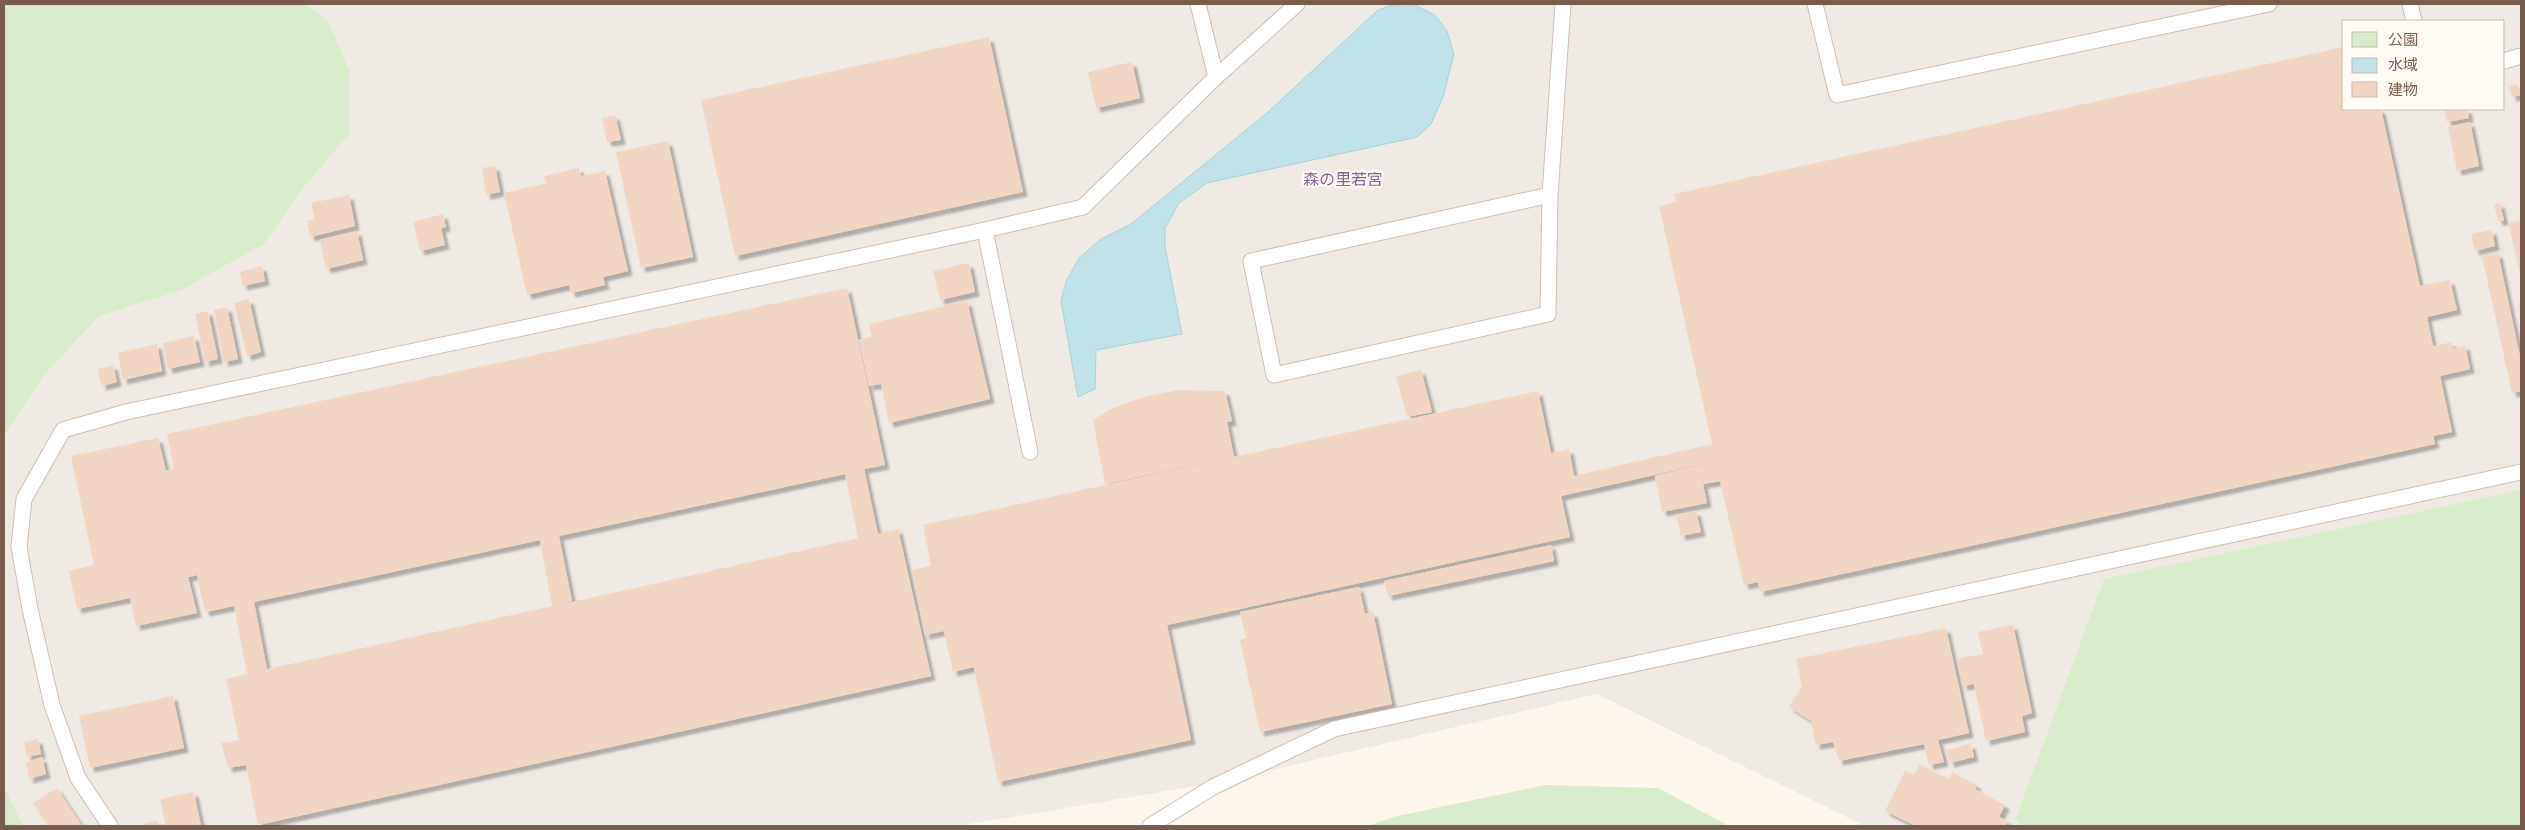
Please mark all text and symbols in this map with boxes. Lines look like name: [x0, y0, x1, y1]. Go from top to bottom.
legend: [2342, 20, 2505, 110]
text: 公園: [2388, 31, 2418, 49]
text: 水域: [2388, 56, 2418, 74]
text: 建物: [2388, 81, 2418, 99]
district label: 森の里若宮: [1303, 170, 1383, 189]

